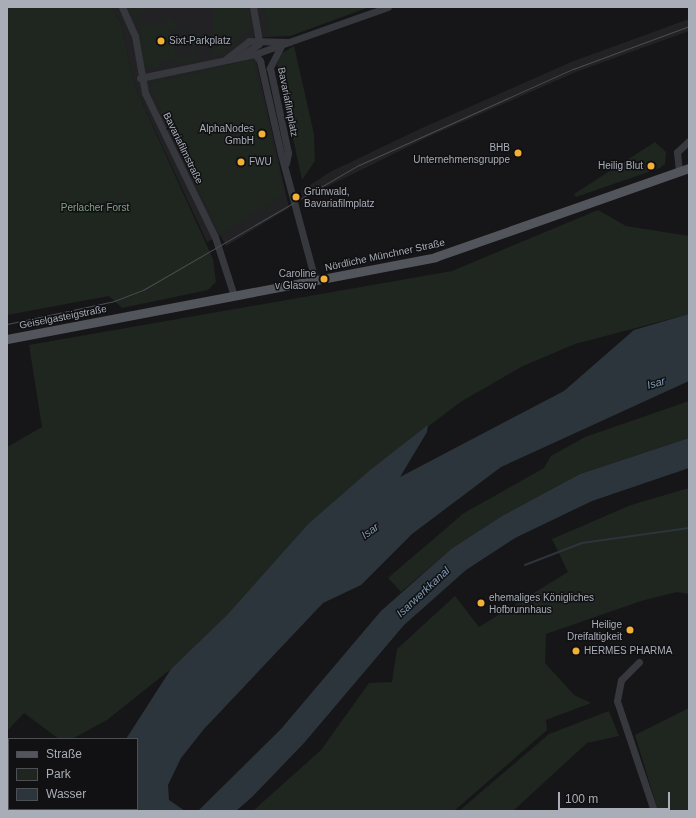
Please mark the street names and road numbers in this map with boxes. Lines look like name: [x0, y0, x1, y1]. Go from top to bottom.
street label: Bavariafilmplatz: [275, 66, 301, 138]
street label: Bavariafilmstraße: [161, 110, 205, 186]
street label: Nördliche Münchner Straße: [324, 236, 446, 274]
street label: Geiselgasteigstraße: [18, 303, 108, 331]

